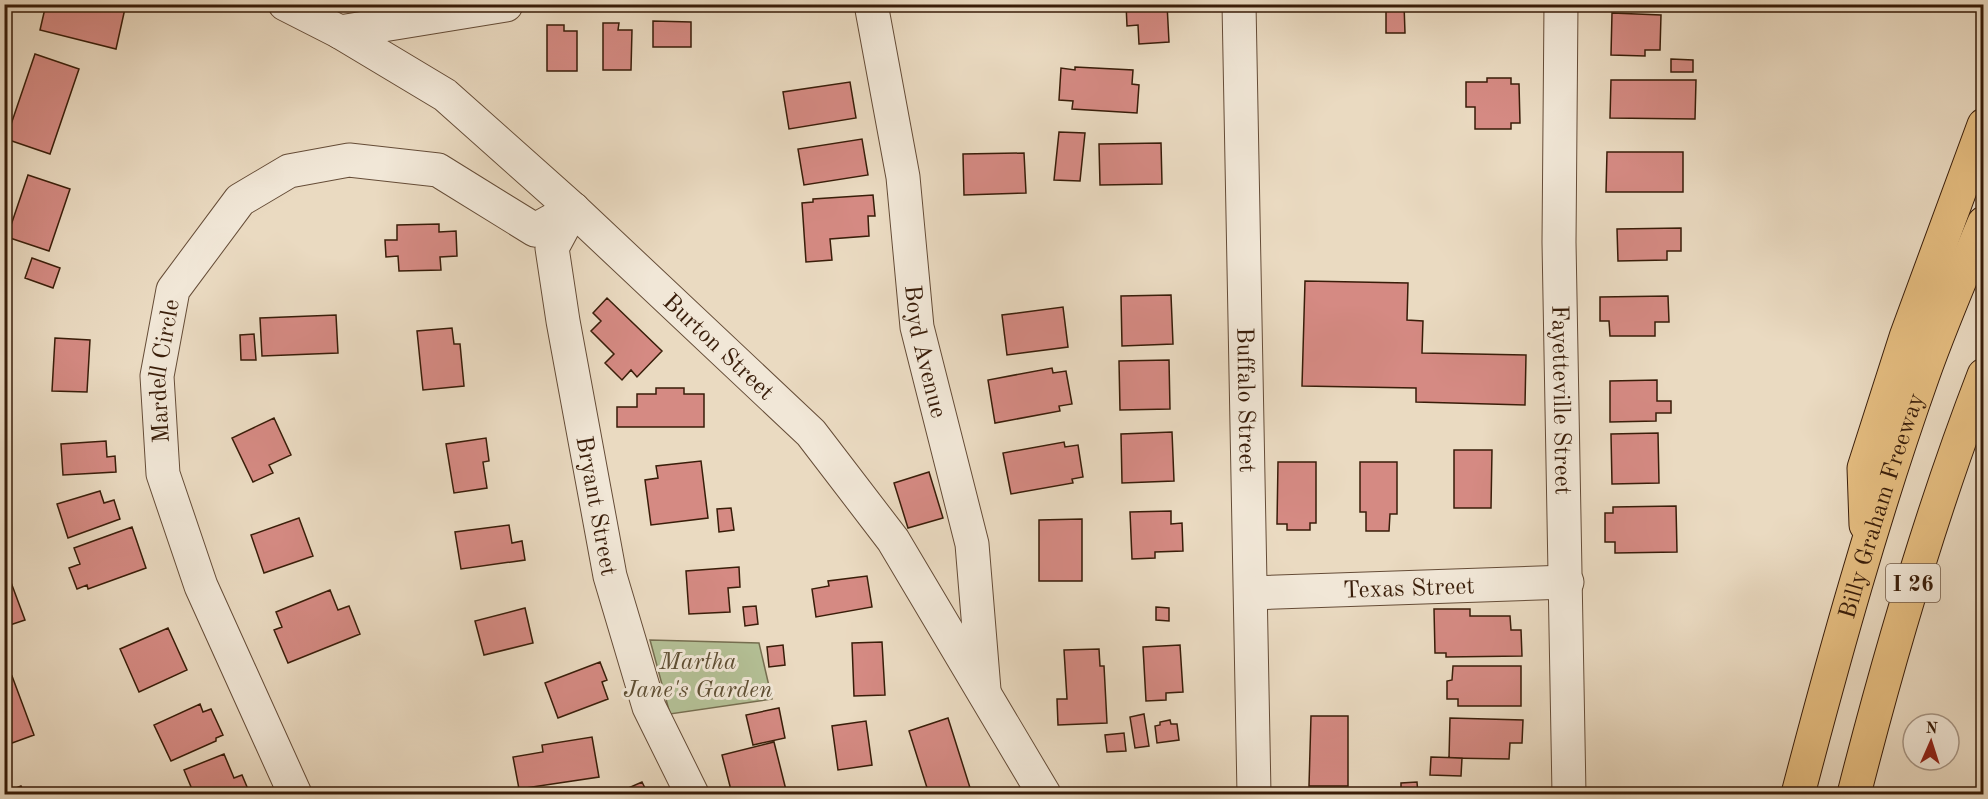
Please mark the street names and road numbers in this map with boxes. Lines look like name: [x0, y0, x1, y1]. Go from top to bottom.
street label: Boyd Avenue: [899, 284, 950, 421]
street label: Burton Street: [657, 290, 778, 406]
street label: Mardell Circle: [147, 297, 185, 444]
street label: Fayetteville Street: [1546, 305, 1574, 495]
street label: Buffalo Street: [1231, 327, 1258, 473]
street label: Billy Graham Freeway: [1836, 390, 1930, 622]
street label: Bryant Street: [570, 434, 620, 578]
road number: I 26: [1886, 564, 1940, 602]
street label: Texas Street: [1343, 575, 1475, 604]

